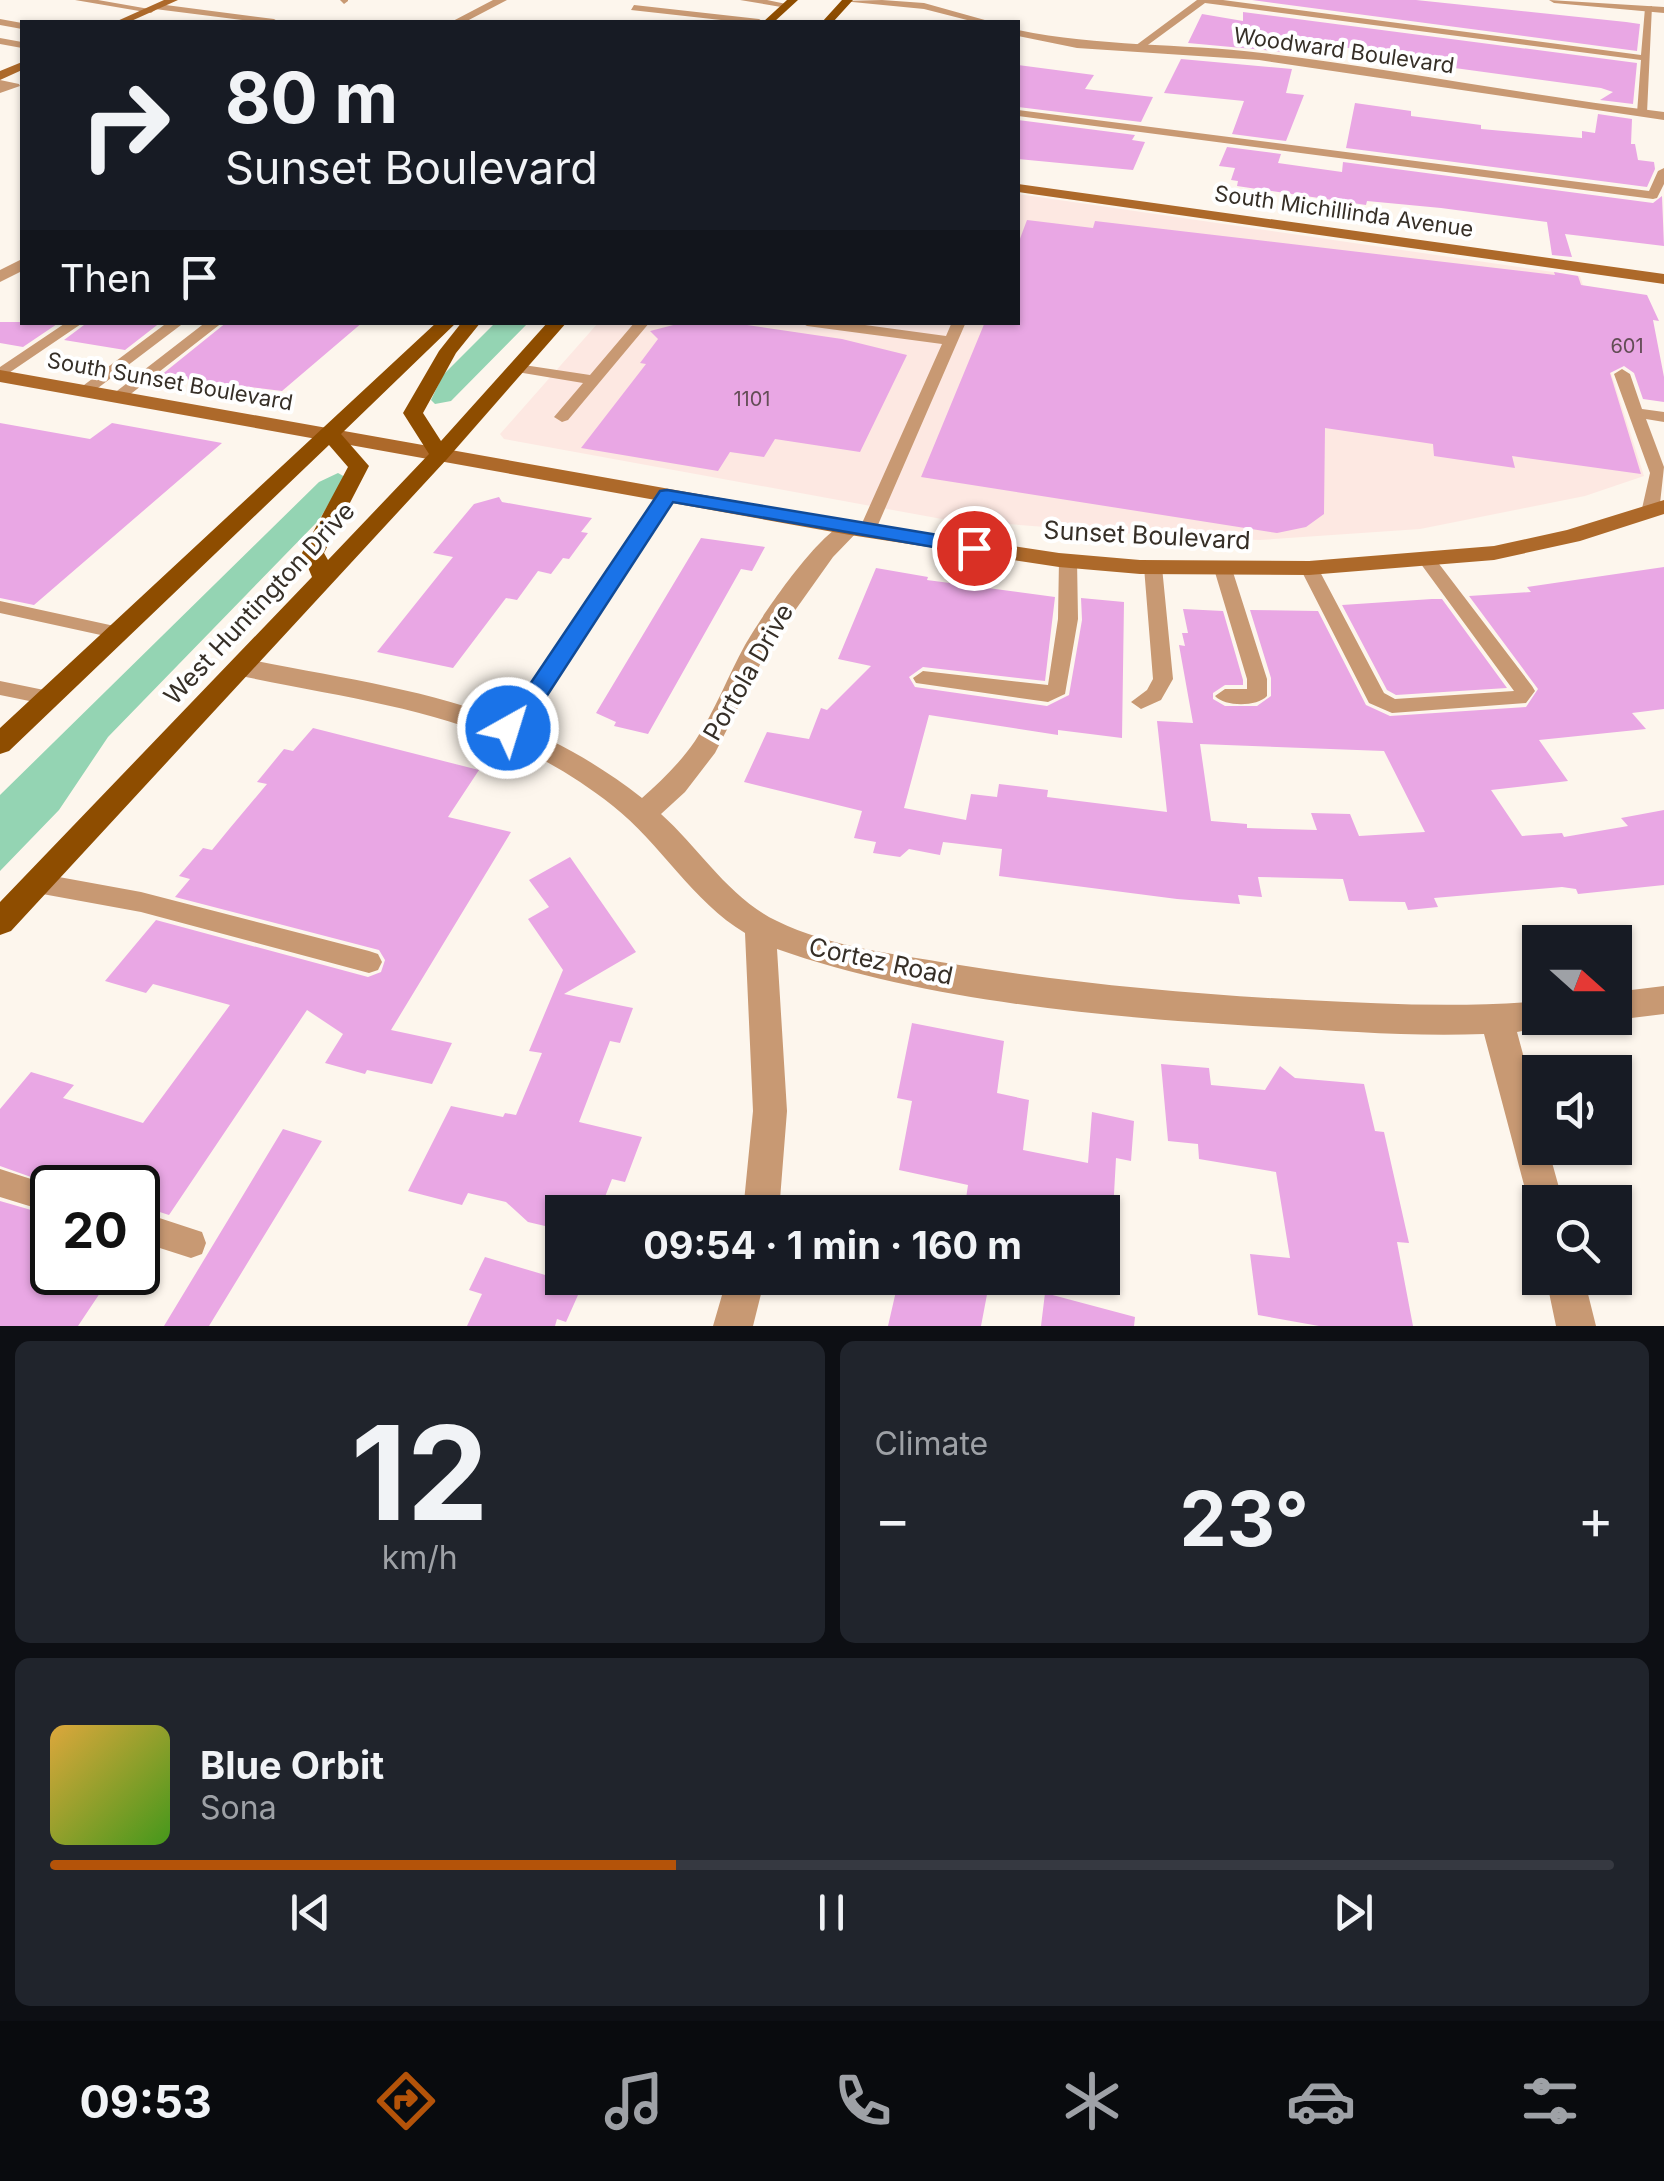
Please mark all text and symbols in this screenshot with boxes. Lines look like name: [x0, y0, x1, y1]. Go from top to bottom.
street label: Woodward Boulevard: [1232, 22, 1456, 78]
text: 80 m: [225, 55, 398, 140]
icon: right: [60, 60, 190, 190]
text: Sunset Boulevard: [225, 140, 598, 195]
street label: South Michillinda Avenue: [1213, 180, 1475, 242]
icon: arrive: [172, 250, 227, 305]
text: Then: [60, 255, 152, 301]
house number: 601: [1610, 334, 1644, 358]
street label: South Sunset Boulevard: [45, 347, 295, 415]
house number: 1101: [733, 387, 771, 411]
street label: West Huntington Drive: [157, 496, 361, 710]
pin: [932, 506, 1017, 591]
street label: Sunset Boulevard: [1043, 515, 1251, 555]
icon: arrive: [947, 521, 1002, 576]
street label: Portola Drive: [697, 598, 799, 746]
position arrow: [456, 676, 560, 780]
north arrow: [1522, 925, 1632, 1035]
map controls: [1522, 925, 1632, 1295]
street label: Cortez Road: [806, 931, 956, 991]
button: sound: [1522, 1055, 1632, 1165]
speed limit sign: 20: [30, 1165, 160, 1295]
button: search: [1522, 1185, 1632, 1295]
text: 09:54 · 1 min · 160 m: [643, 1222, 1022, 1268]
text: 12: [351, 1394, 489, 1551]
text: Climate: [875, 1424, 988, 1463]
text: 23°: [1179, 1473, 1309, 1564]
text: −: [875, 1486, 911, 1552]
text: +: [1578, 1486, 1614, 1552]
text: km/h: [382, 1538, 458, 1577]
text: Blue Orbit: [200, 1742, 384, 1788]
text: Sona: [200, 1788, 277, 1827]
icon: previous: [283, 1885, 338, 1940]
icon: pause: [804, 1885, 859, 1940]
icon: next: [1326, 1885, 1381, 1940]
icon: directions: [371, 2066, 441, 2136]
icon: music: [599, 2066, 669, 2136]
icon: phone: [828, 2066, 898, 2136]
icon: climate: [1057, 2066, 1127, 2136]
icon: car: [1286, 2066, 1356, 2136]
icon: filters: [1515, 2066, 1585, 2136]
text: 09:53: [79, 2074, 212, 2129]

